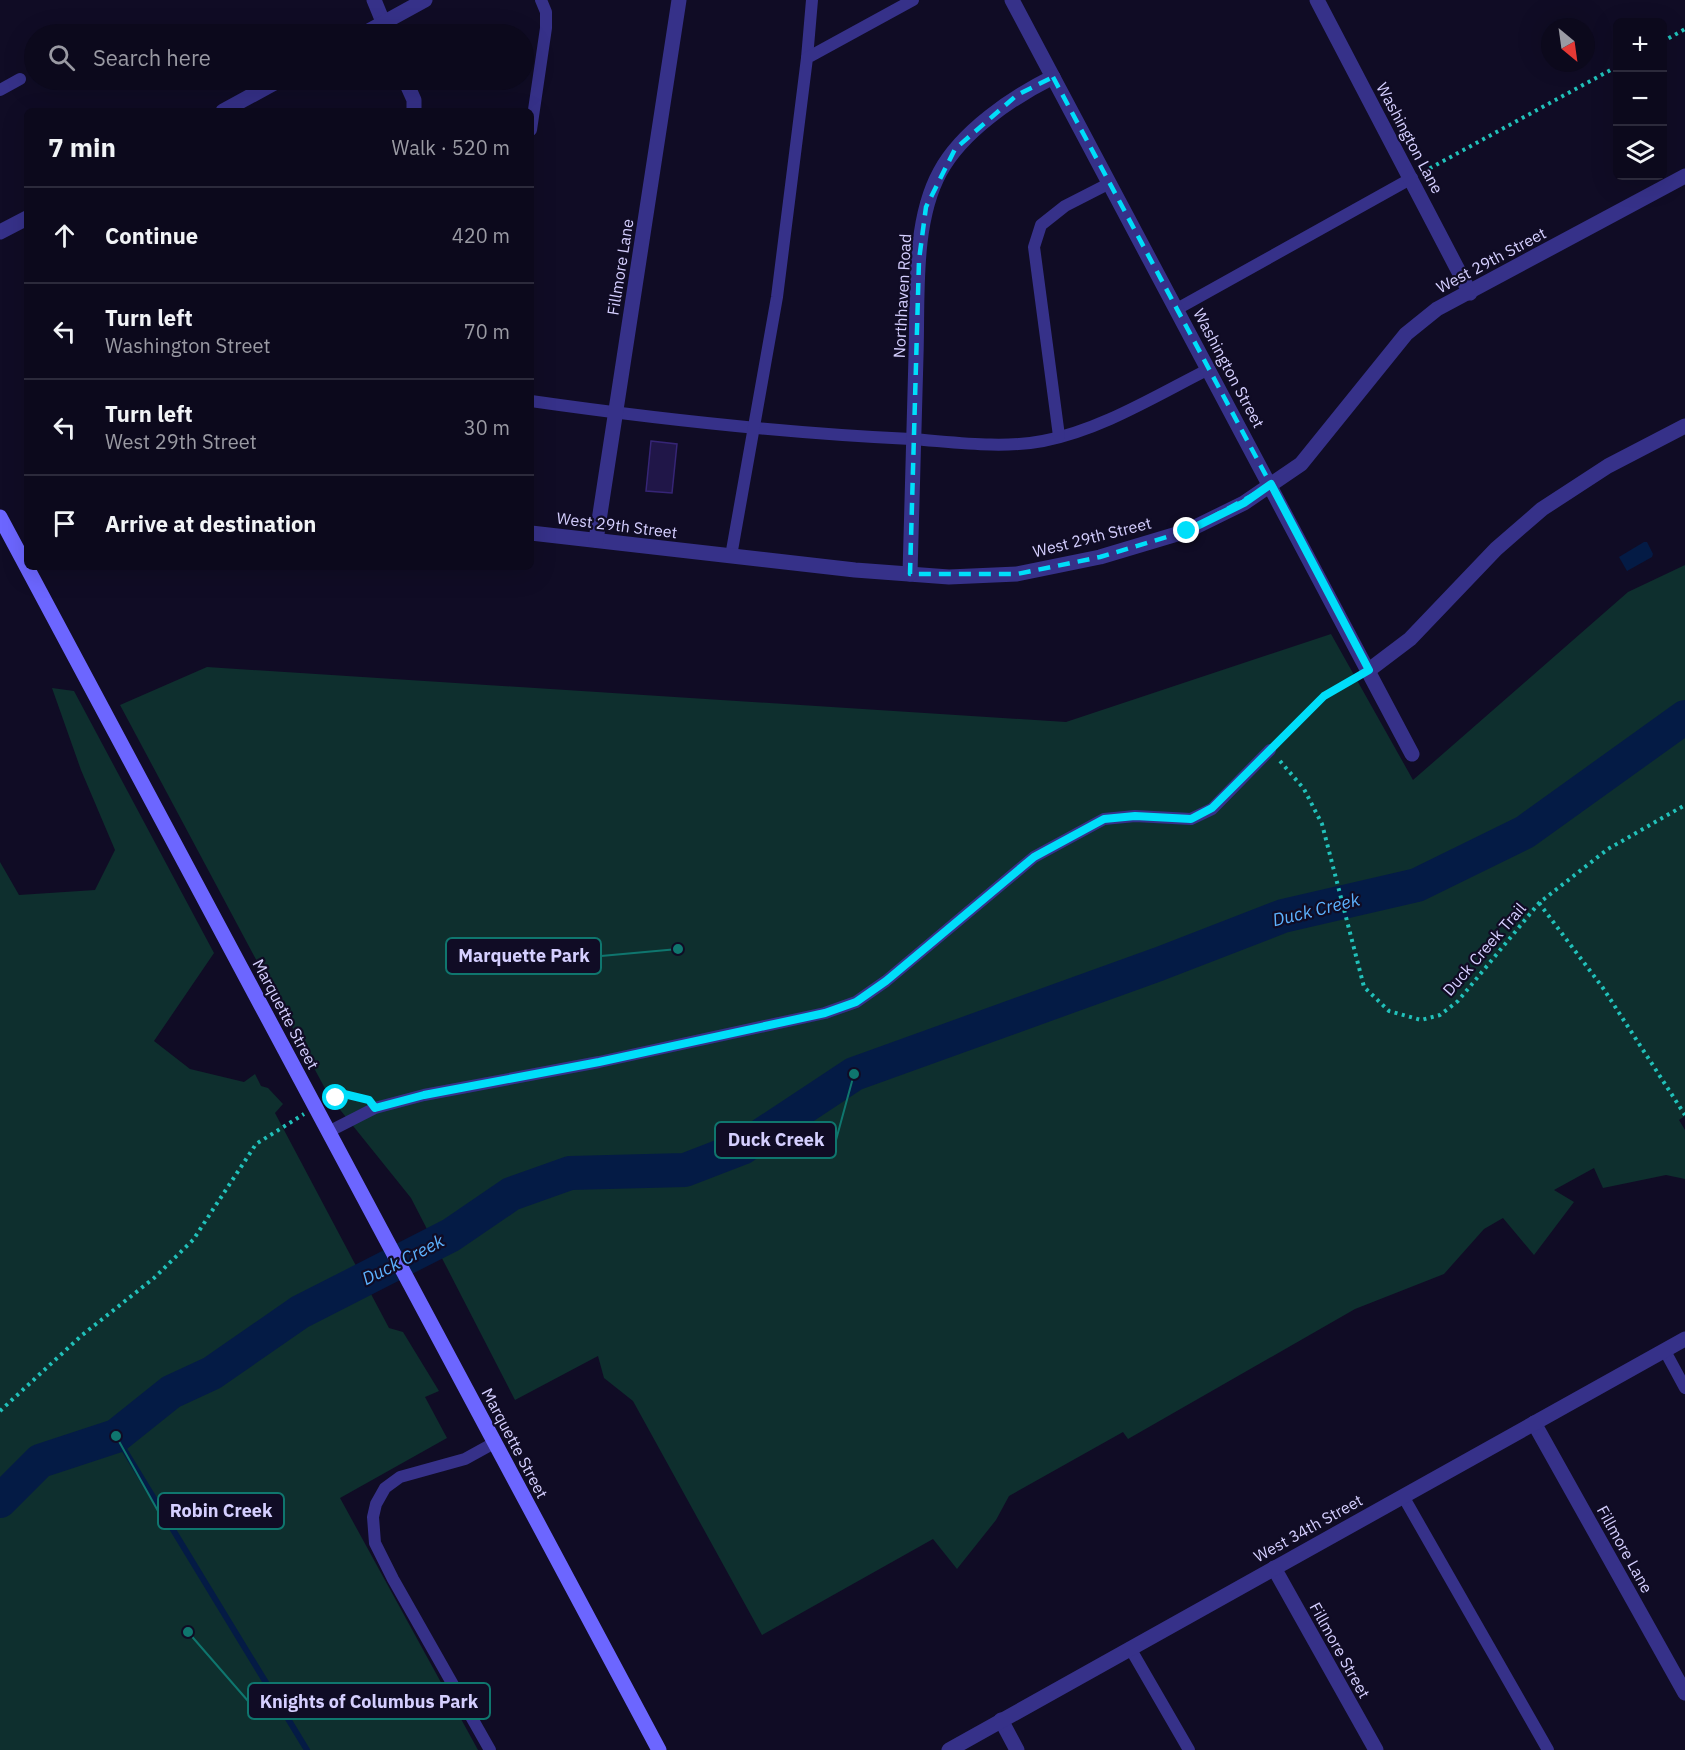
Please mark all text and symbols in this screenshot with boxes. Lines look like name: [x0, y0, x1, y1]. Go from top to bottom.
north arrow: [1541, 18, 1595, 72]
map controls: [1613, 18, 1667, 180]
button: +: [1613, 18, 1667, 72]
search box: [24, 24, 534, 90]
icon: search: [45, 41, 78, 74]
text: Search here: [93, 43, 211, 72]
button: −: [1613, 72, 1667, 126]
street label: Washington Lane: [1372, 79, 1448, 197]
button: layers: [1613, 126, 1667, 180]
text: 7 min: [48, 130, 116, 164]
text: Walk · 520 m: [392, 134, 510, 161]
street label: Fillmore Lane: [603, 217, 638, 317]
icon: ahead: [48, 219, 81, 252]
text: Continue: [105, 221, 198, 250]
text: 420 m: [452, 222, 510, 249]
street label: West 29th Street: [1433, 223, 1549, 297]
street label: Northhaven Road: [889, 233, 915, 359]
text: Turn left: [105, 303, 193, 332]
street label: Washington Street: [1189, 305, 1269, 431]
icon: left: [48, 315, 81, 348]
text: 70 m: [464, 318, 510, 345]
text: Washington Street: [105, 332, 270, 359]
text: Turn left: [105, 399, 193, 428]
icon: left: [48, 411, 81, 444]
text: 30 m: [464, 414, 510, 441]
text: West 29th Street: [105, 428, 257, 455]
icon: arrive: [48, 507, 81, 540]
street label: West 29th Street: [556, 508, 678, 542]
text: Arrive at destination: [105, 509, 316, 538]
street label: West 29th Street: [1031, 513, 1153, 561]
route end: [1173, 517, 1199, 543]
water label: Duck Creek: [1270, 887, 1363, 931]
street label: Duck Creek Trail: [1438, 898, 1530, 1000]
callout: Marquette Park: [446, 938, 601, 974]
text: Marquette Park: [458, 944, 590, 967]
street label: Marquette Street: [249, 955, 323, 1073]
route start: [322, 1084, 348, 1110]
callout: Duck Creek: [715, 1122, 836, 1158]
text: Duck Creek: [728, 1128, 825, 1151]
water label: Duck Creek: [358, 1229, 448, 1290]
street label: Marquette Street: [478, 1384, 552, 1502]
street label: West 34th Street: [1250, 1490, 1366, 1566]
callout: Robin Creek: [158, 1493, 284, 1529]
text: Robin Creek: [170, 1499, 273, 1522]
street label: Fillmore Lane: [1593, 1502, 1657, 1597]
street label: Fillmore Street: [1305, 1598, 1375, 1702]
callout: Knights of Columbus Park: [248, 1683, 490, 1719]
text: Knights of Columbus Park: [260, 1690, 479, 1713]

